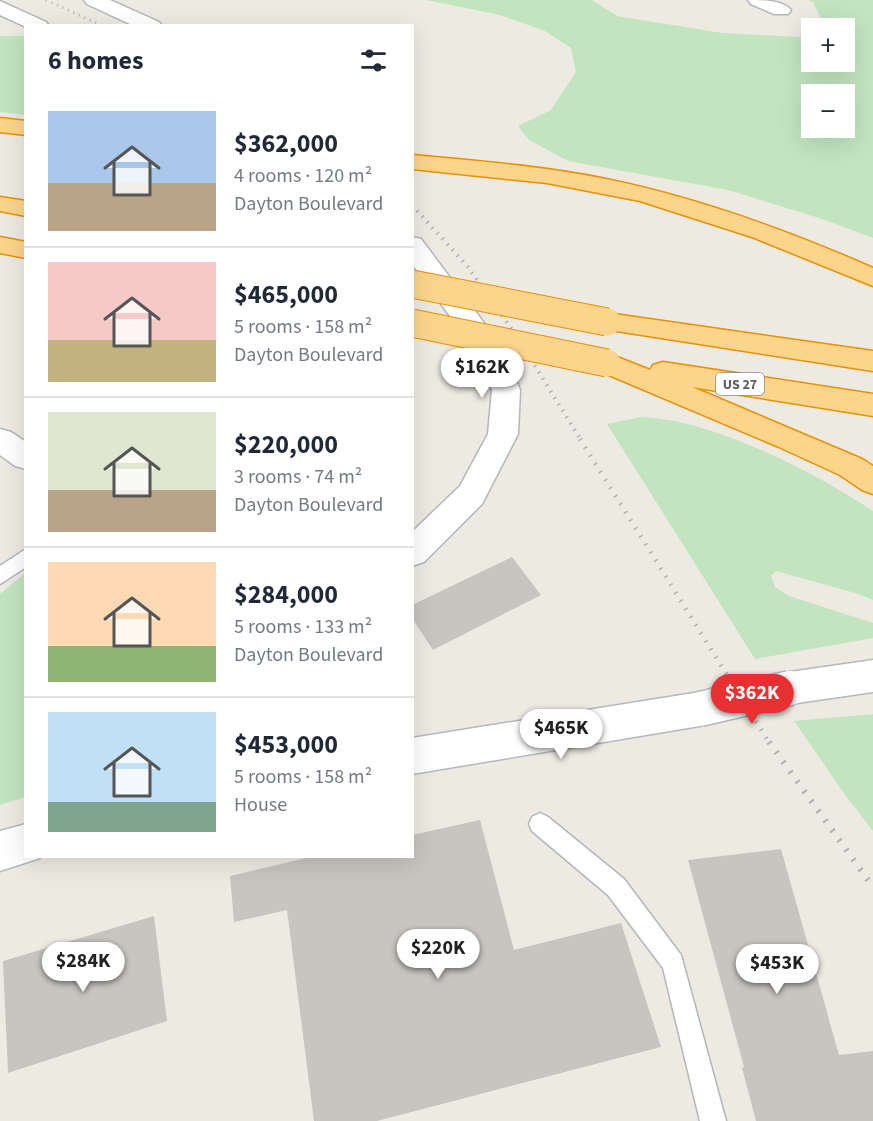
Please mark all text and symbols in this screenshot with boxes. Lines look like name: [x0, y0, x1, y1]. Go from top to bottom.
map controls: [801, 18, 855, 138]
button: +: [801, 18, 855, 72]
text: 6 homes: [48, 42, 143, 79]
icon: filters: [357, 44, 390, 77]
button: −: [801, 84, 855, 138]
text: $362,000: [234, 125, 338, 162]
icon: home: [96, 135, 168, 207]
text: 4 rooms · 120 m²: [234, 162, 372, 190]
text: Dayton Boulevard: [234, 190, 383, 218]
text: $465,000: [234, 276, 338, 313]
icon: home: [96, 286, 168, 358]
text: 5 rooms · 158 m²: [234, 313, 372, 341]
text: Dayton Boulevard: [234, 341, 383, 369]
pin: $162K: [440, 348, 524, 399]
text: $162K: [455, 353, 509, 381]
road number: US 27: [716, 373, 764, 395]
text: $220,000: [234, 426, 338, 463]
icon: home: [96, 436, 168, 508]
text: 3 rooms · 74 m²: [234, 463, 362, 491]
text: Dayton Boulevard: [234, 491, 383, 519]
text: $284,000: [234, 576, 338, 613]
icon: home: [96, 586, 168, 658]
text: 5 rooms · 133 m²: [234, 613, 372, 641]
text: Dayton Boulevard: [234, 641, 383, 669]
pin: $362K: [710, 674, 794, 725]
text: $362K: [725, 679, 779, 707]
pin: $465K: [519, 709, 603, 760]
text: $465K: [534, 714, 588, 742]
text: $453,000: [234, 726, 338, 763]
icon: home: [96, 736, 168, 808]
text: 5 rooms · 158 m²: [234, 763, 372, 791]
text: House: [234, 791, 287, 819]
pin: $220K: [396, 929, 480, 980]
text: $220K: [411, 934, 465, 962]
pin: $284K: [41, 942, 125, 993]
pin: $453K: [735, 944, 819, 995]
text: $284K: [56, 947, 110, 975]
text: $453K: [750, 949, 804, 977]

